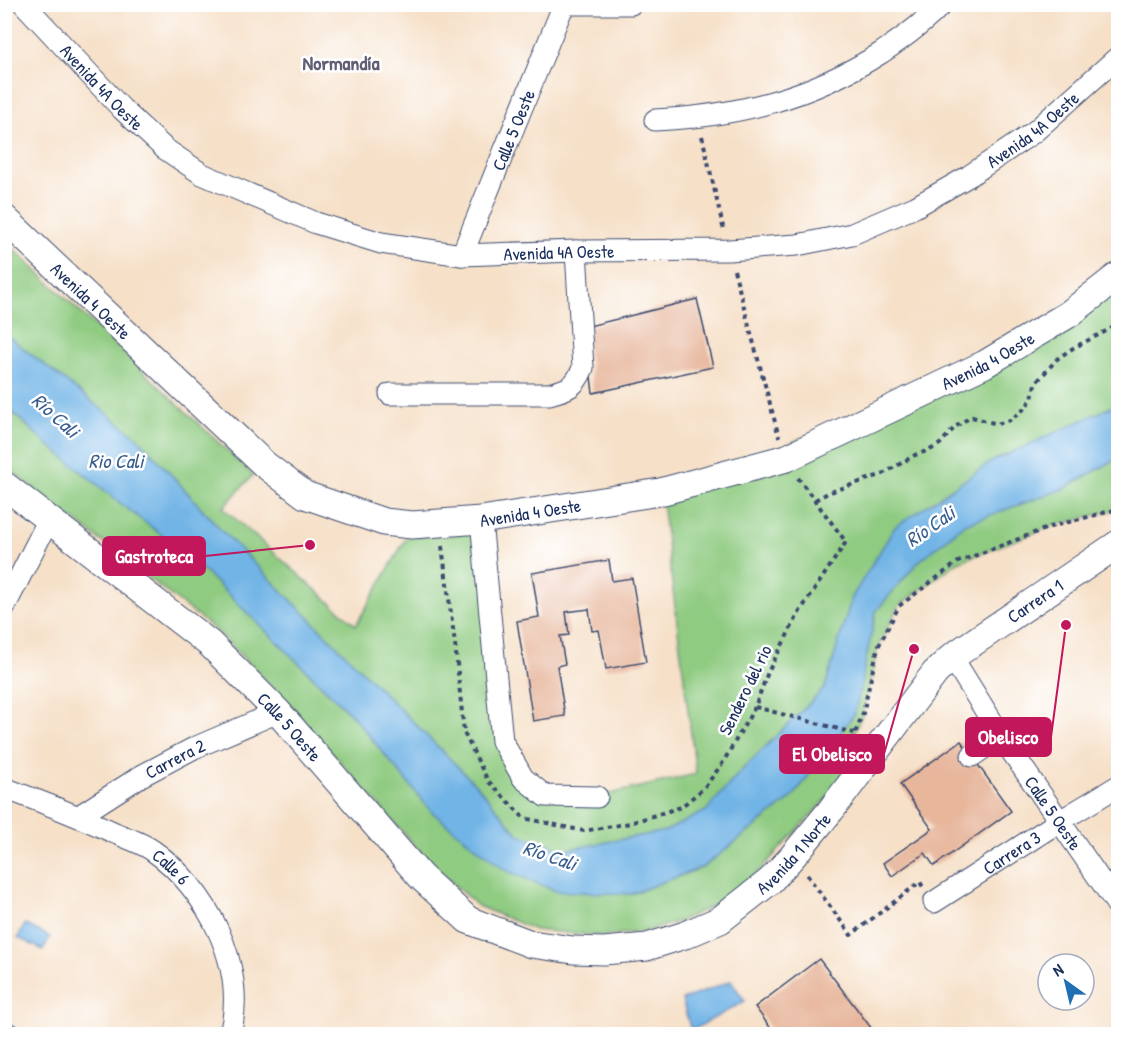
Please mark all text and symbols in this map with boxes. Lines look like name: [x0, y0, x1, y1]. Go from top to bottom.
street label: Avenida 4A Oeste: [55, 38, 149, 136]
district label: Normandía: [303, 49, 380, 76]
street label: Calle 5 Oeste: [485, 86, 540, 174]
street label: Avenida 4A Oeste: [981, 86, 1084, 173]
street label: Avenida 4A Oeste: [503, 238, 614, 266]
street label: Avenida 4 Oeste: [46, 256, 137, 345]
street label: Avenida 4 Oeste: [937, 325, 1039, 395]
water label: Río Cali: [27, 387, 87, 445]
water label: Rio Cali: [89, 447, 146, 474]
street label: Avenida 4 Oeste: [478, 492, 583, 533]
water label: Río Cali: [900, 498, 962, 553]
callout: Gastroteca: [103, 537, 205, 575]
text: Gastroteca: [115, 542, 193, 569]
street label: Carrera 1: [1002, 573, 1068, 629]
street label: Sendero del rio: [712, 641, 778, 739]
street label: Calle 5 Oeste: [252, 686, 328, 766]
callout: Obelisco: [966, 718, 1051, 756]
text: Obelisco: [978, 723, 1038, 750]
street label: Carrera 2: [140, 732, 209, 784]
callout: El Obelisco: [780, 735, 884, 773]
text: El Obelisco: [792, 740, 872, 767]
street label: Calle 5 Oeste: [1019, 770, 1088, 855]
street label: Avenida 1 Norte: [751, 807, 836, 900]
street label: Carrera 3: [978, 824, 1045, 880]
water label: Río Cali: [520, 833, 583, 878]
street label: Calle 6: [147, 842, 196, 890]
north arrow: [1036, 952, 1096, 1012]
text: N: [1048, 958, 1068, 981]

